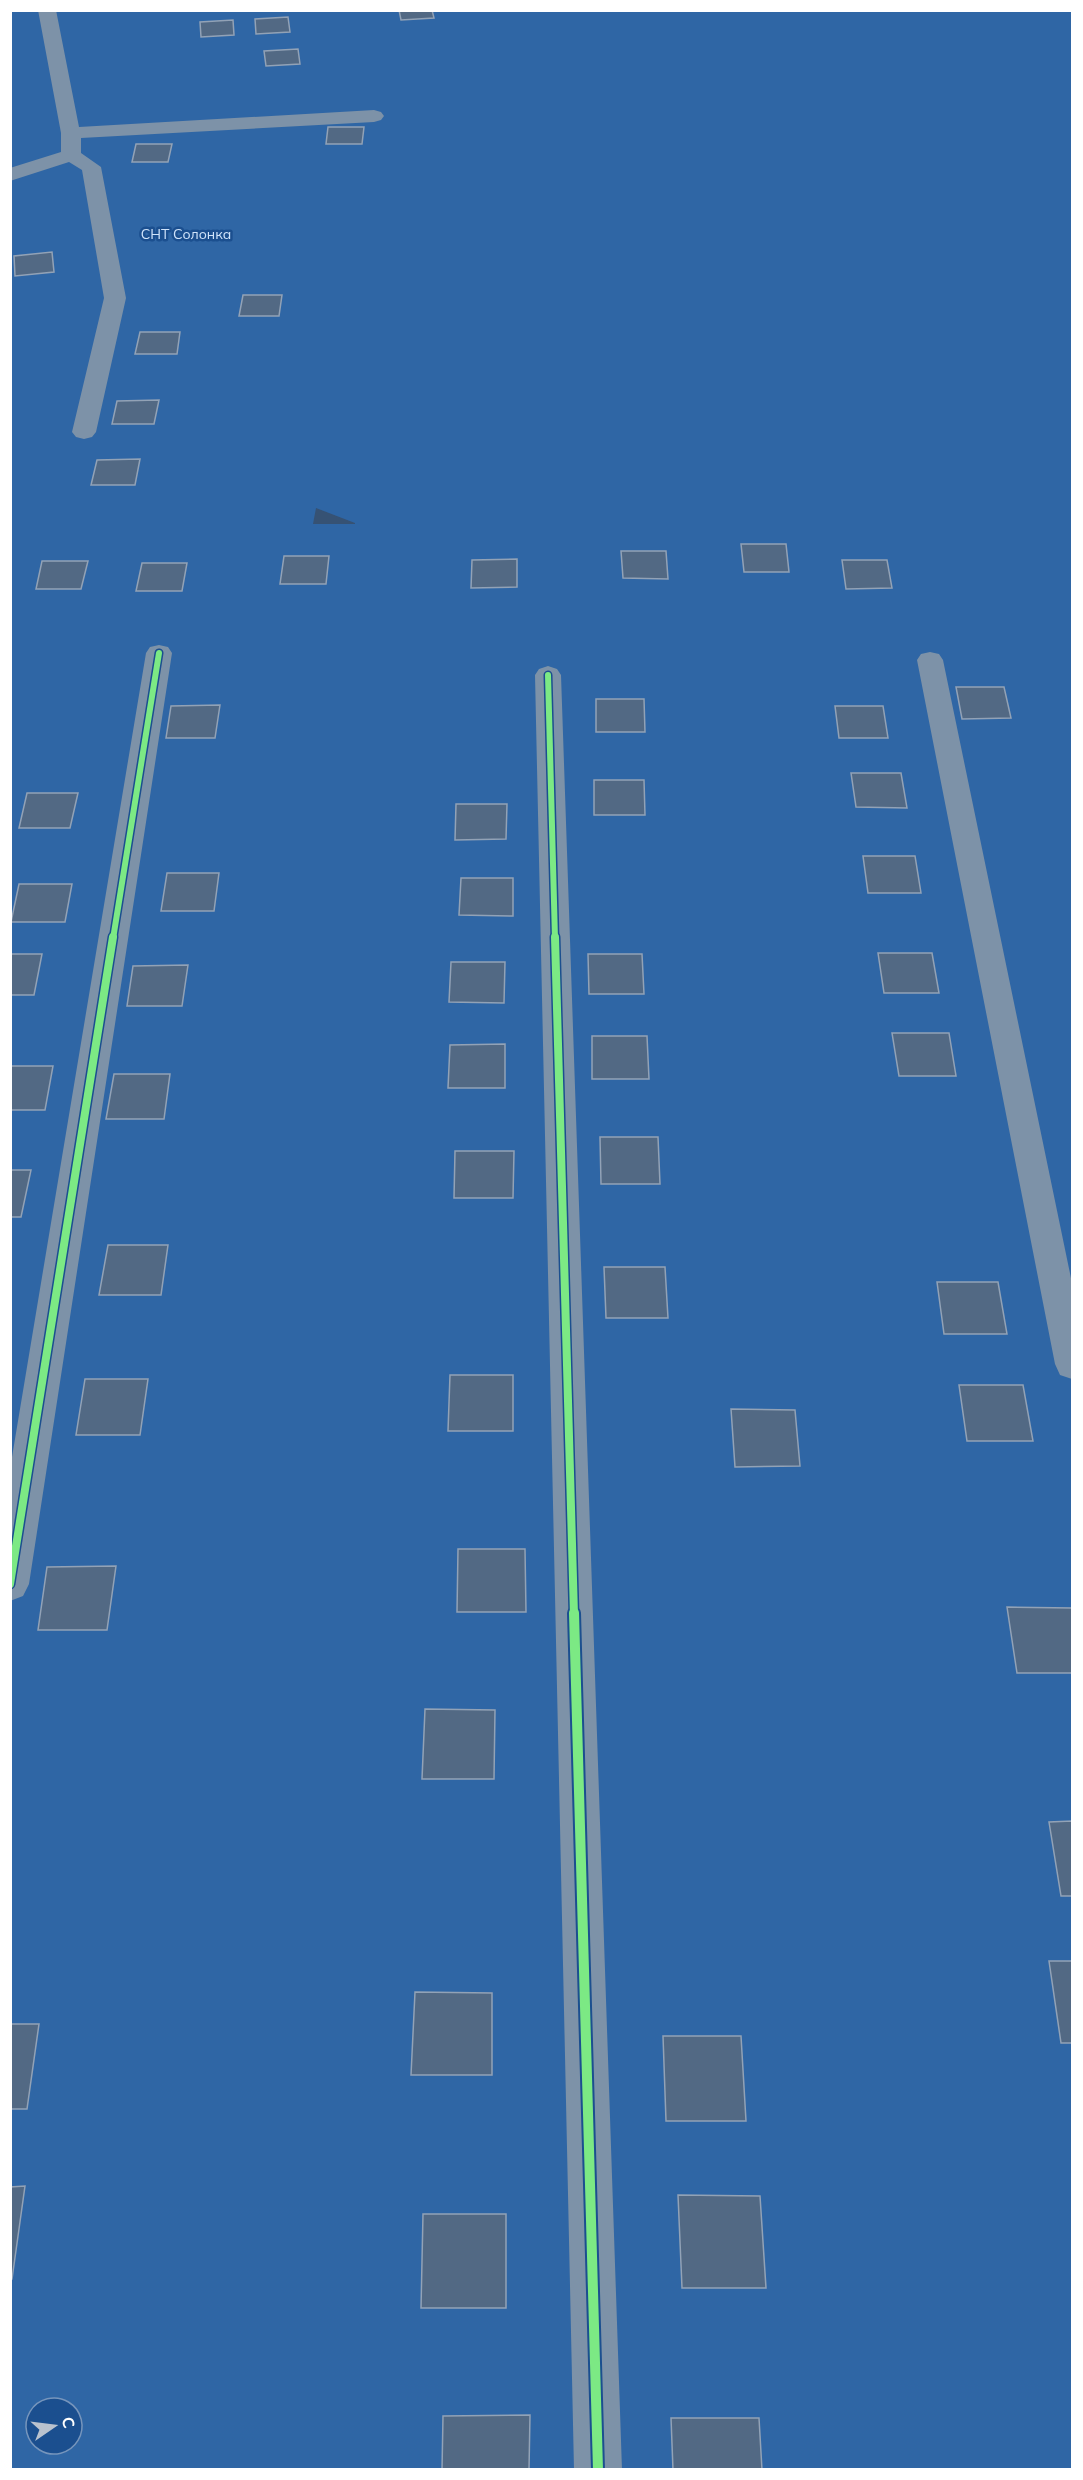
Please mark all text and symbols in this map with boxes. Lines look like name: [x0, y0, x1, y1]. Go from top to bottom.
park label: СНТ Солонка: [141, 225, 231, 243]
north arrow: [24, 2396, 84, 2456]
text: С: [58, 2415, 80, 2430]

